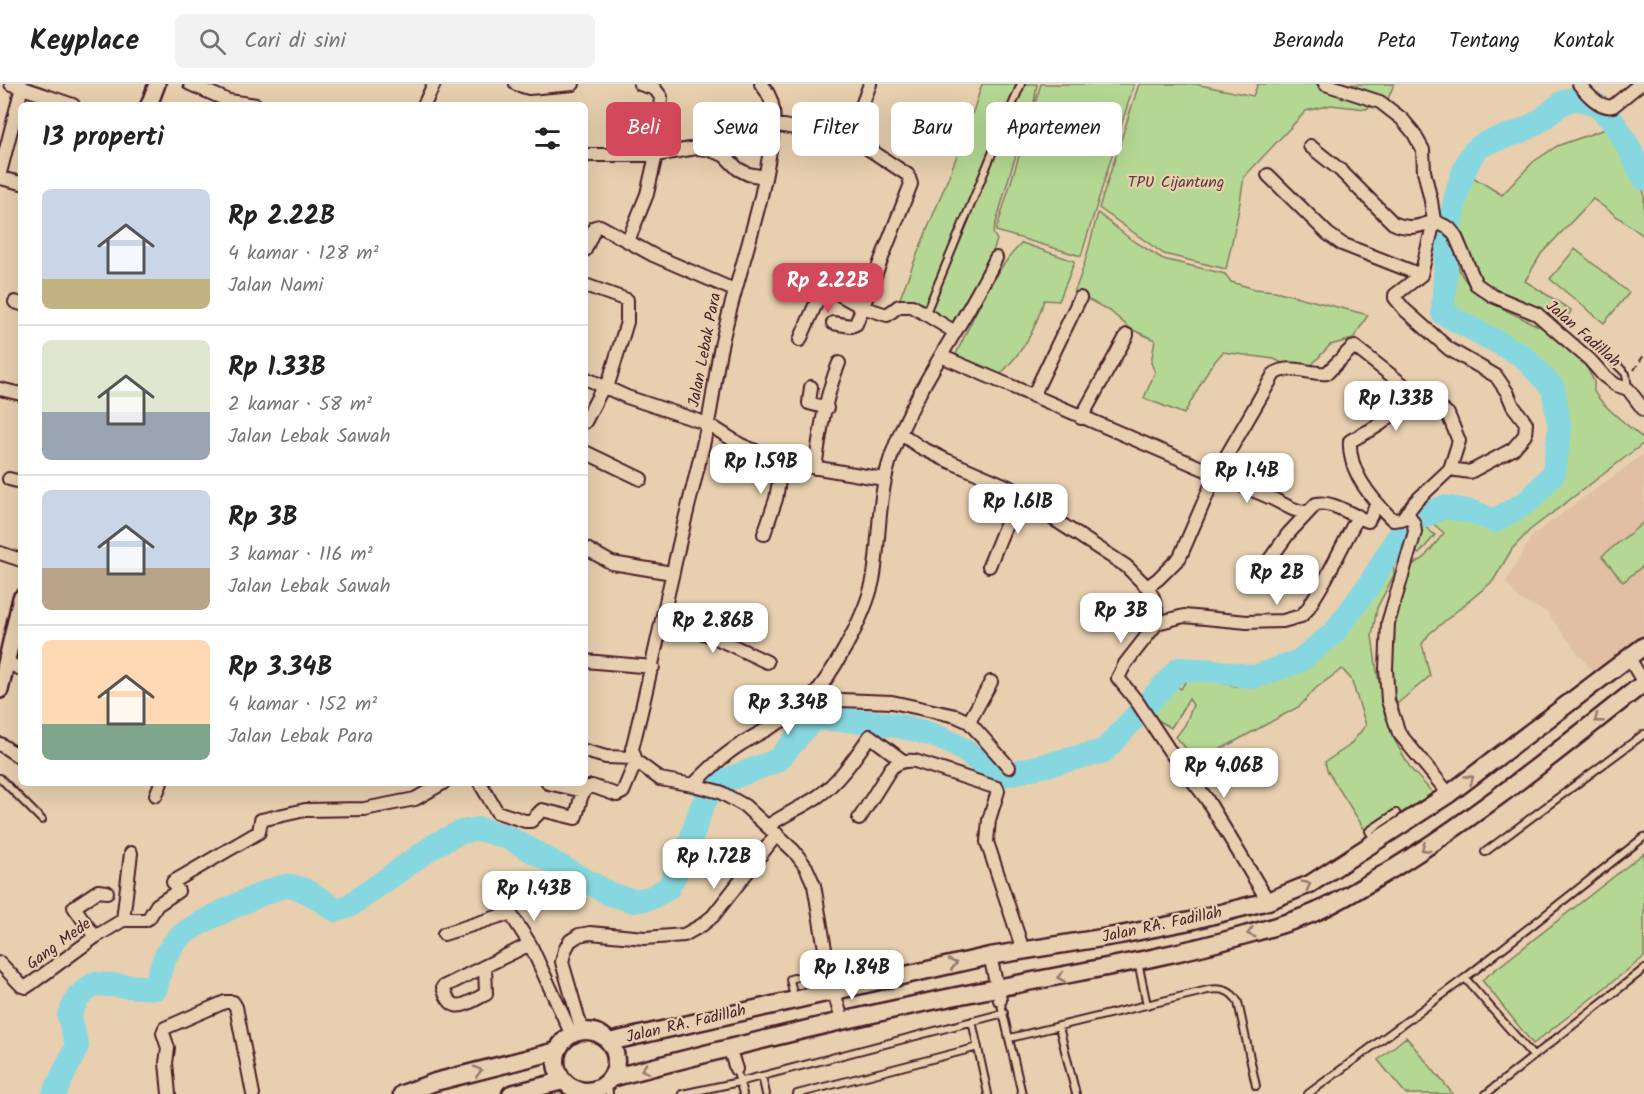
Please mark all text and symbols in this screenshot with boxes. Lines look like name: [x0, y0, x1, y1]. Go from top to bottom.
search box: [175, 14, 595, 68]
text: Keyplace: [30, 19, 139, 64]
text: Cari di sini: [244, 24, 346, 59]
icon: search: [196, 25, 229, 58]
text: Beranda: [1273, 25, 1344, 58]
text: Peta: [1377, 25, 1416, 58]
text: Tentang: [1449, 25, 1520, 58]
text: Kontak: [1553, 25, 1614, 58]
chip: Beli: [606, 102, 681, 156]
chip: Sewa: [693, 102, 780, 156]
chip: Filter: [792, 102, 879, 156]
chip: Baru: [891, 102, 974, 156]
chip: Apartemen: [986, 102, 1122, 156]
text: 13 properti: [42, 117, 164, 159]
icon: filters: [531, 122, 564, 155]
park label: TPU Cijantung: [1128, 170, 1224, 195]
text: Rp 2.22B: [228, 196, 335, 238]
icon: home: [90, 213, 162, 285]
text: 4 kamar · 128 m²: [228, 238, 379, 270]
pin: Rp 2.22B: [766, 263, 890, 314]
text: Rp 2.22B: [787, 266, 869, 298]
text: Jalan Nami: [228, 270, 323, 302]
street label: Jalan Lebak Para: [682, 291, 728, 409]
street label: Jalan Fadillah: [1540, 294, 1626, 374]
text: Rp 1.33B: [228, 347, 326, 389]
icon: home: [90, 364, 162, 436]
pin: Rp 1.33B: [1334, 381, 1458, 432]
text: Rp 1.33B: [1358, 384, 1434, 416]
text: 2 kamar · 58 m²: [228, 389, 372, 421]
text: Jalan Lebak Sawah: [228, 421, 390, 453]
pin: Rp 1.59B: [699, 444, 823, 495]
text: Rp 1.59B: [724, 447, 798, 479]
pin: Rp 1.4B: [1192, 453, 1302, 504]
text: Rp 1.4B: [1215, 456, 1279, 488]
pin: Rp 1.61B: [956, 484, 1080, 535]
text: Rp 1.61B: [983, 487, 1053, 519]
text: Rp 3B: [228, 497, 298, 539]
icon: home: [90, 514, 162, 586]
text: 3 kamar · 116 m²: [228, 539, 373, 571]
pin: Rp 2B: [1235, 555, 1319, 606]
text: Rp 2B: [1250, 558, 1304, 590]
text: Jalan Lebak Sawah: [228, 571, 390, 603]
pin: Rp 3B: [1079, 593, 1163, 644]
text: Rp 3B: [1094, 596, 1148, 628]
pin: Rp 2.86B: [651, 603, 775, 654]
text: Rp 2.86B: [672, 606, 754, 638]
text: Rp 3.34B: [228, 647, 333, 689]
icon: home: [90, 664, 162, 736]
pin: Rp 3.34B: [726, 685, 850, 736]
text: Rp 3.34B: [748, 688, 828, 720]
text: 4 kamar · 152 m²: [228, 689, 377, 721]
one-way arrow: [1594, 712, 1605, 723]
text: Jalan Lebak Para: [228, 721, 373, 753]
pin: Rp 4.06B: [1162, 748, 1286, 799]
text: Rp 4.06B: [1184, 751, 1264, 783]
one-way arrow: [1463, 775, 1474, 786]
pin: Rp 1.72B: [652, 839, 776, 890]
one-way arrow: [1421, 841, 1432, 852]
text: Rp 1.72B: [677, 842, 751, 874]
pin: Rp 1.43B: [472, 871, 596, 922]
text: Rp 1.43B: [496, 874, 572, 906]
one-way arrow: [1300, 881, 1311, 893]
street label: Jalan RA. Fadillah: [1100, 900, 1224, 950]
street label: Gang Mede: [21, 912, 97, 976]
one-way arrow: [1246, 926, 1257, 938]
pin: Rp 1.84B: [790, 950, 914, 1001]
text: Rp 1.84B: [814, 953, 890, 985]
one-way arrow: [948, 958, 958, 971]
one-way arrow: [1056, 970, 1066, 983]
street label: Jalan RA. Fadillah: [624, 998, 748, 1050]
one-way arrow: [640, 1062, 651, 1074]
one-way arrow: [472, 1066, 482, 1078]

